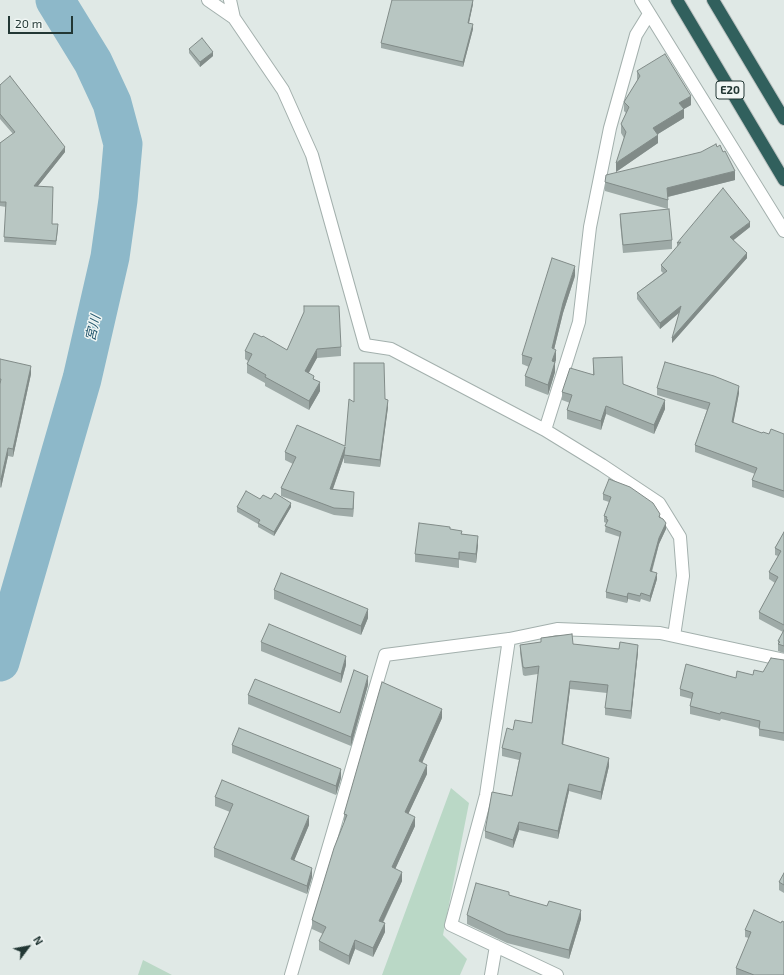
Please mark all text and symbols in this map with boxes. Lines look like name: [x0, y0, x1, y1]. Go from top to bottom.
scale bar: [10, 8, 75, 34]
text: 20 m: [15, 16, 42, 30]
road number: E20: [716, 81, 744, 99]
water label: 宮川: [82, 314, 104, 342]
north arrow: [8, 927, 48, 967]
text: N: [31, 934, 46, 947]

